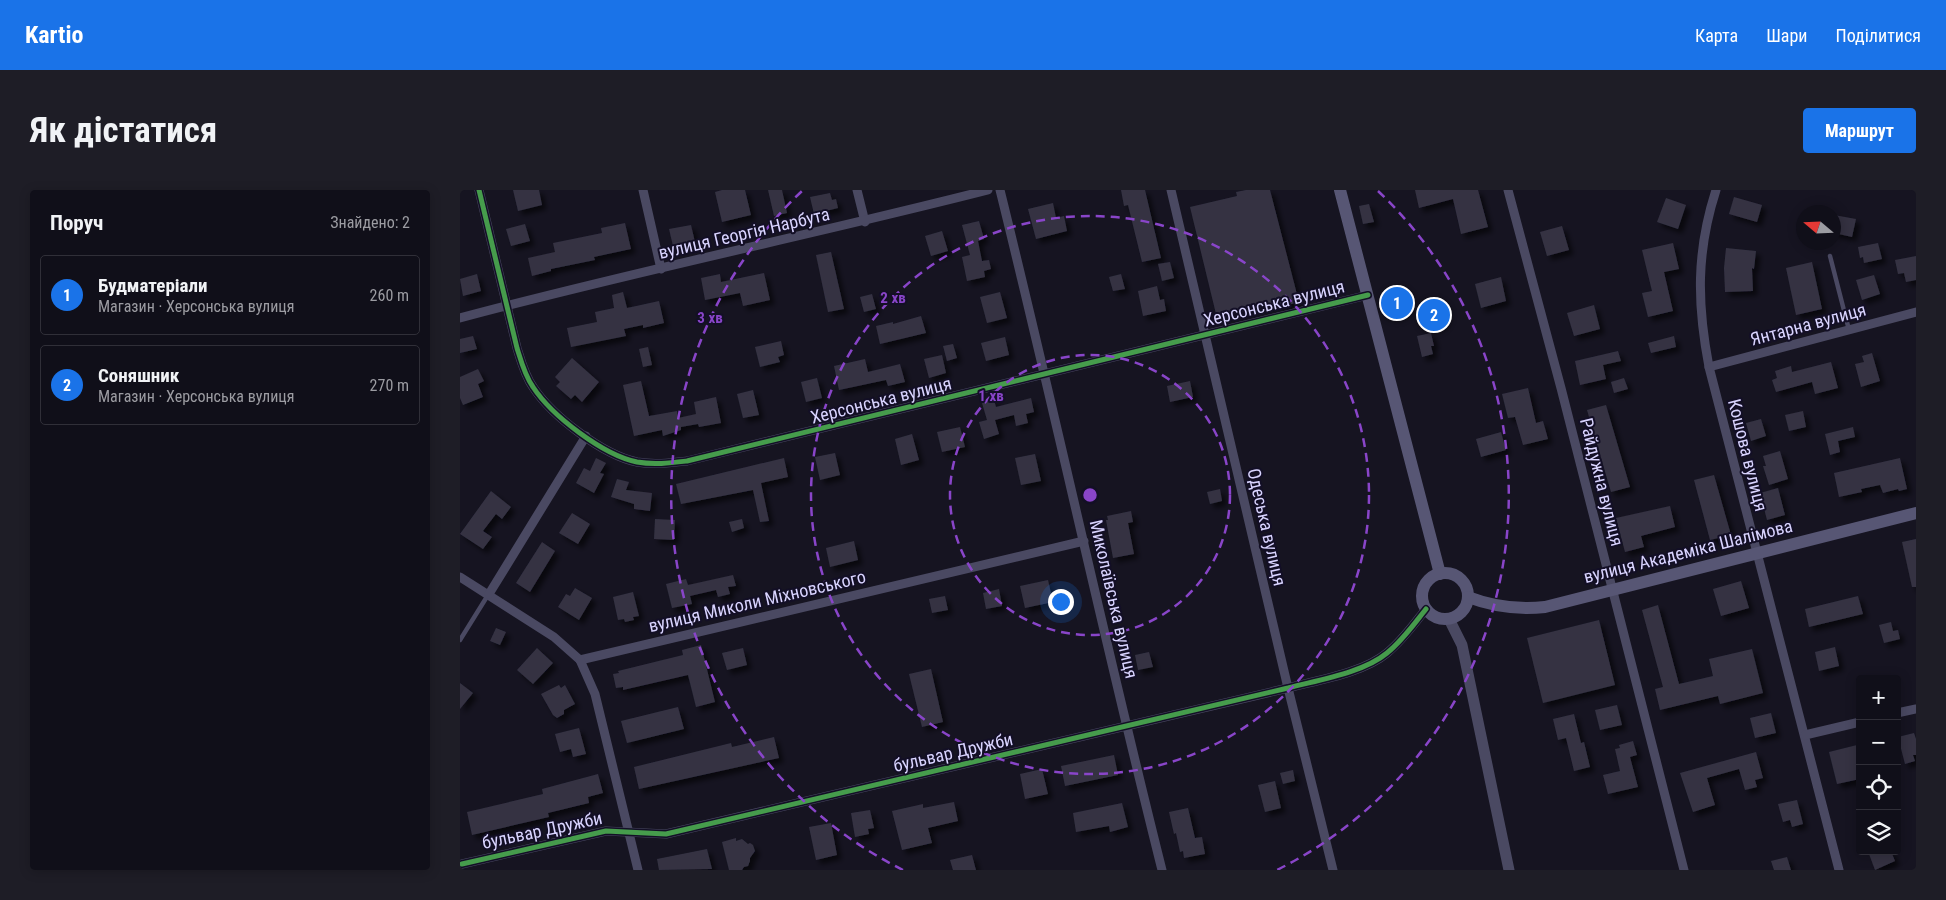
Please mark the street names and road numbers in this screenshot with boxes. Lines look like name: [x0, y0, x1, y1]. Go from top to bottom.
street label: вулиця Георгія Нарбута: [656, 203, 832, 263]
street label: Херсонська вулиця: [1201, 275, 1347, 331]
street label: Янтарна вулиця: [1748, 298, 1868, 350]
street label: Херсонська вулиця: [808, 372, 954, 428]
street label: Кошова вулиця: [1724, 397, 1772, 513]
street label: Райдужна вулиця: [1576, 416, 1628, 548]
street label: Одеська вулиця: [1243, 466, 1291, 588]
street label: вулиця Академіка Шалімова: [1581, 515, 1795, 587]
street label: Миколаївська вулиця: [1086, 518, 1142, 680]
street label: вулиця Миколи Міхновського: [646, 566, 868, 636]
street label: бульвар Дружби: [891, 728, 1015, 776]
street label: бульвар Дружби: [480, 807, 604, 853]

